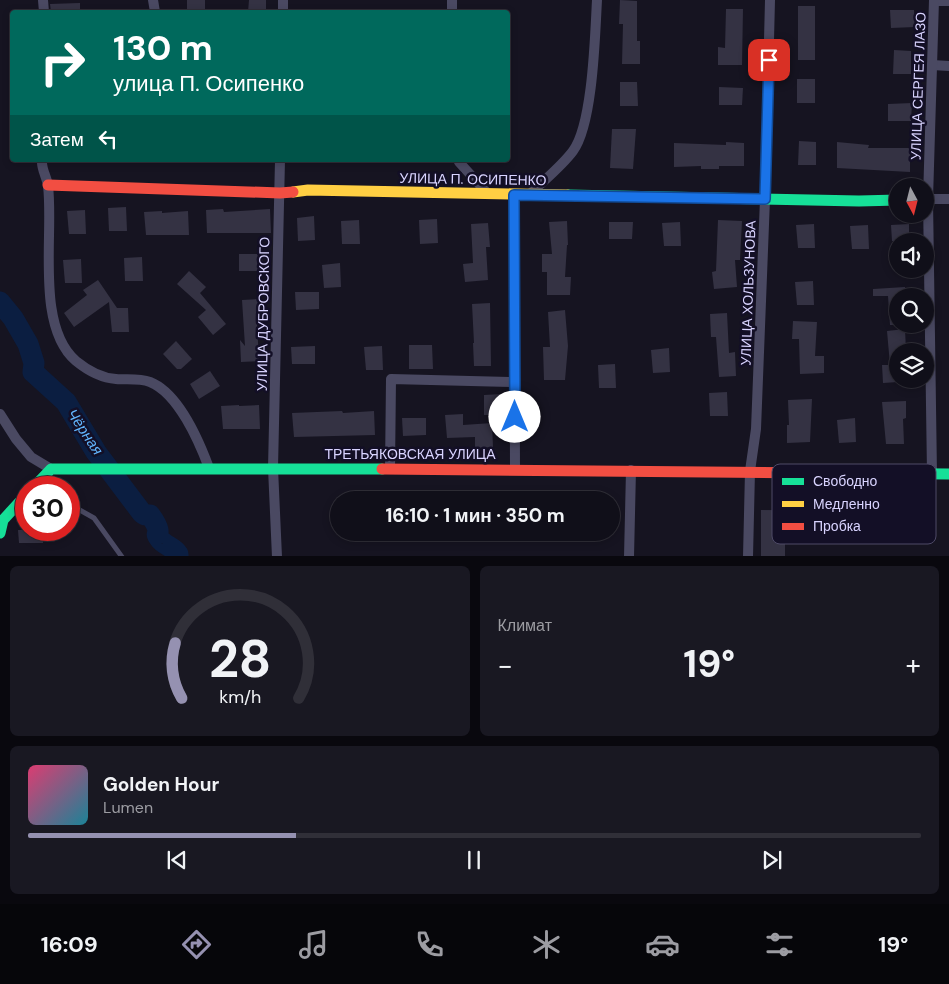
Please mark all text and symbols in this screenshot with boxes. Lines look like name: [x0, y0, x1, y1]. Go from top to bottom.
street label: УЛИЦА СЕРГЕЯ ЛАЗО: [906, 12, 930, 160]
text: 130 m: [113, 25, 213, 71]
icon: right: [30, 30, 95, 95]
pin: [748, 39, 790, 81]
icon: arrive: [755, 46, 783, 74]
text: улица П. Осипенко: [113, 69, 304, 98]
icon: left: [94, 125, 122, 153]
text: Затем: [30, 127, 84, 152]
street label: УЛИЦА П. ОСИПЕНКО: [399, 169, 547, 189]
north arrow: [889, 178, 934, 222]
map controls: [889, 178, 934, 388]
street label: УЛИЦА ХОЛЬЗУНОВА: [736, 219, 760, 366]
button: sound: [889, 233, 934, 278]
street label: УЛИЦА ДУБРОВСКОГО: [253, 237, 273, 391]
button: search: [889, 288, 934, 333]
button: layers: [889, 343, 934, 388]
position arrow: [488, 390, 540, 442]
water label: Чёрная: [62, 405, 108, 459]
street label: ТРЕТЬЯКОВСКАЯ УЛИЦА: [324, 445, 496, 463]
legend: [772, 464, 936, 544]
text: Свободно: [813, 472, 878, 490]
speed limit sign: 30: [15, 476, 80, 541]
text: Медленно: [813, 495, 880, 513]
text: 16:10 · 1 мин · 350 m: [385, 503, 565, 528]
text: Пробка: [813, 517, 861, 535]
text: Климат: [498, 615, 552, 636]
text: 28: [208, 625, 271, 693]
text: 19°: [683, 639, 735, 689]
text: −: [498, 647, 513, 684]
text: +: [906, 647, 921, 684]
text: km/h: [219, 685, 261, 709]
text: Golden Hour: [103, 772, 219, 797]
text: Lumen: [103, 797, 153, 818]
icon: previous: [163, 846, 191, 874]
icon: pause: [460, 846, 488, 874]
icon: next: [758, 846, 786, 874]
icon: directions: [179, 927, 214, 962]
icon: music: [296, 927, 331, 962]
icon: phone: [412, 927, 447, 962]
icon: climate: [529, 927, 564, 962]
icon: car: [645, 927, 680, 962]
icon: filters: [762, 927, 797, 962]
text: 16:09: [41, 930, 98, 959]
text: 19°: [878, 930, 908, 959]

